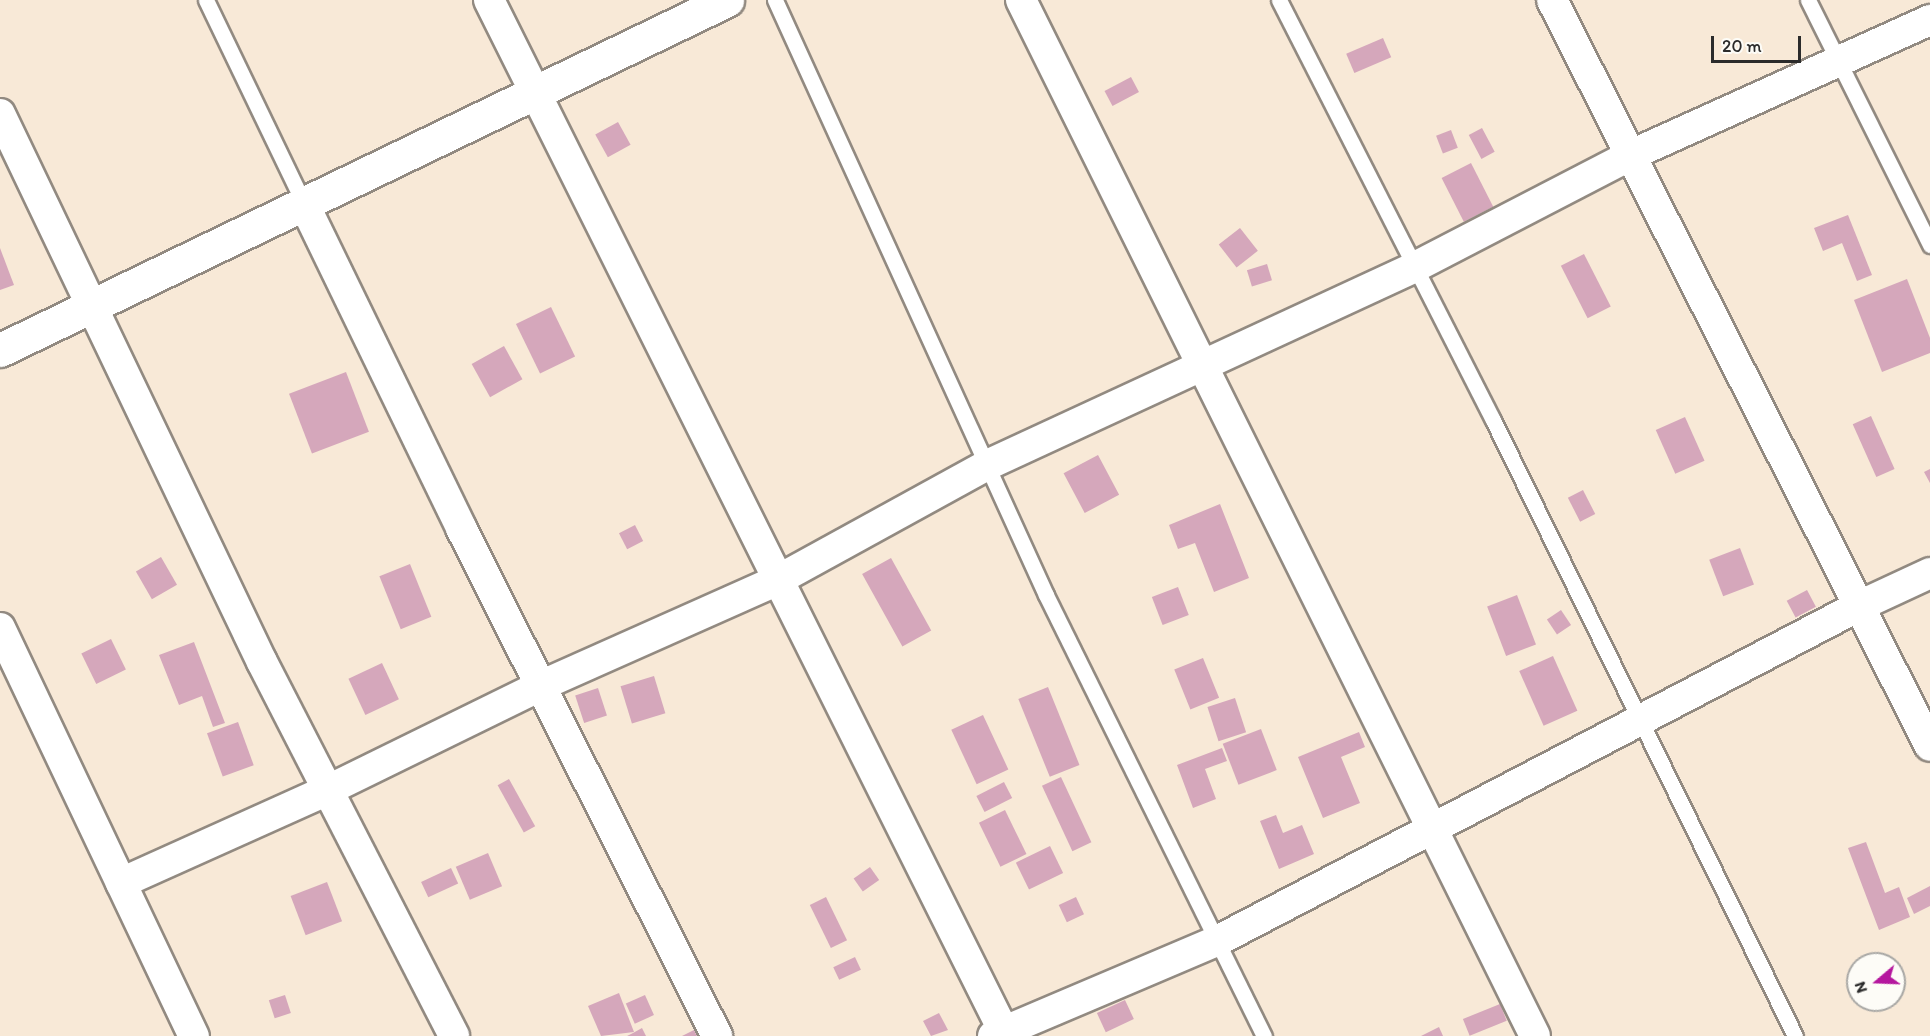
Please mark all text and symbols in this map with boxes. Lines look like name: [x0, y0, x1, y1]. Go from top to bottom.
scale bar: [1714, 24, 1804, 62]
text: 20 m: [1722, 35, 1762, 57]
north arrow: [1846, 952, 1906, 1012]
text: N: [1850, 979, 1871, 996]

